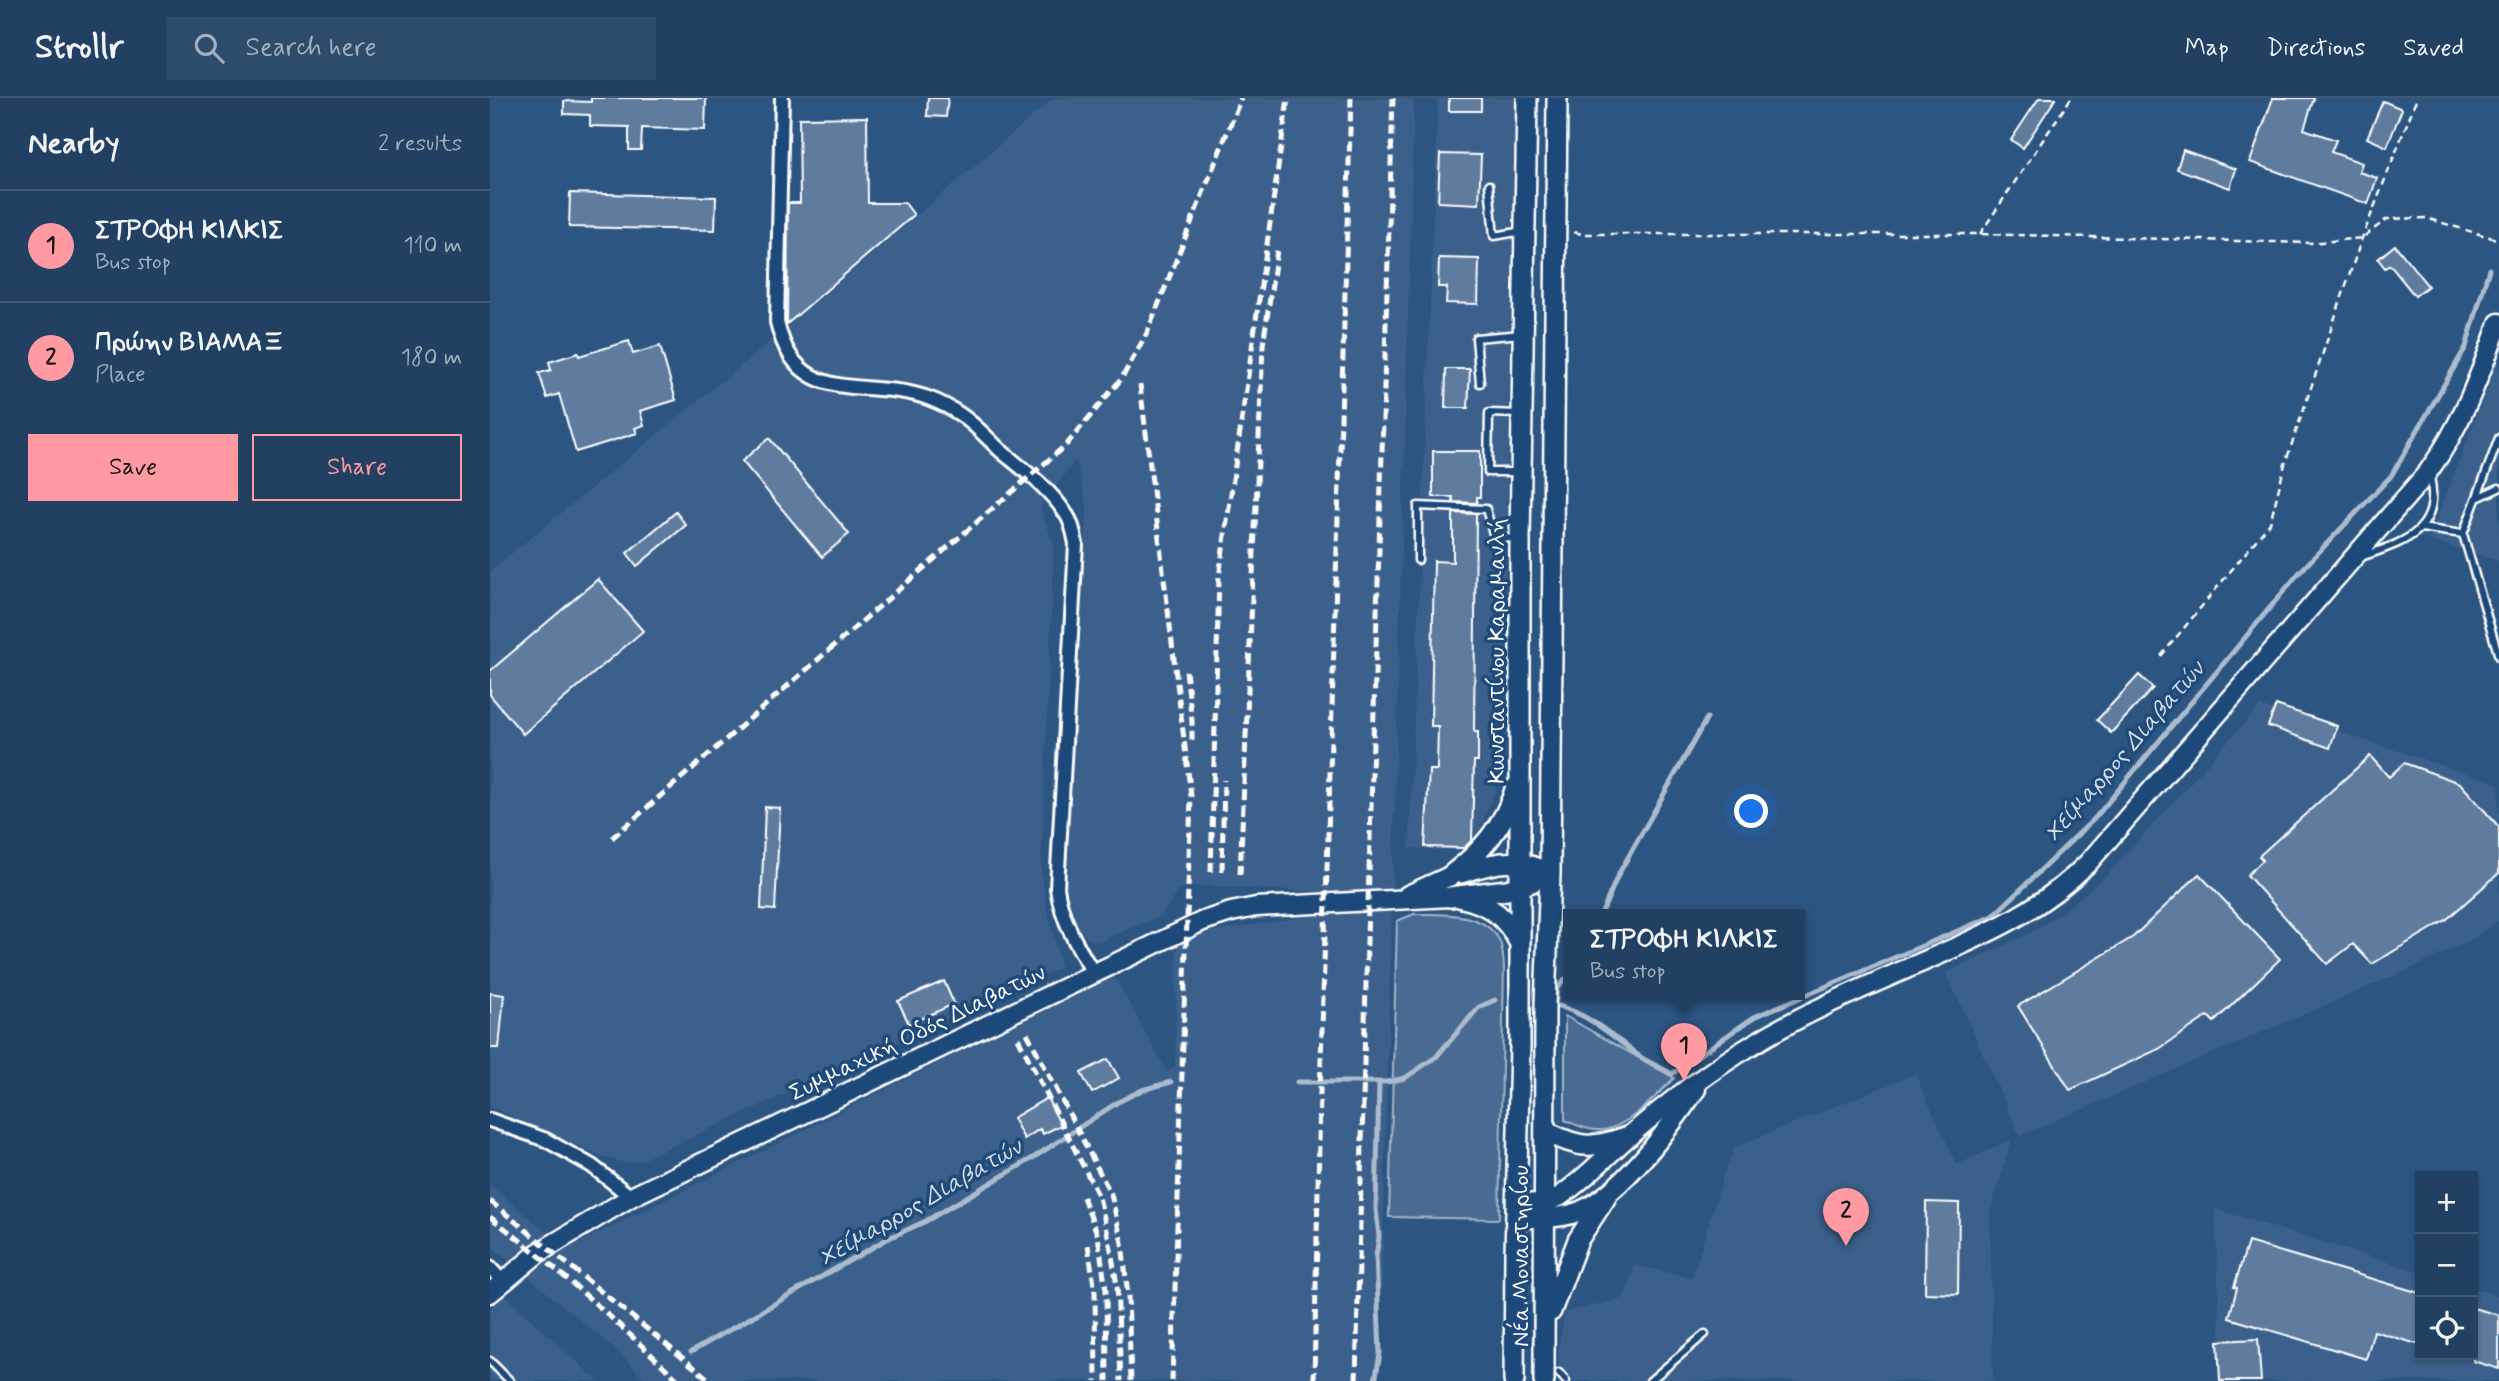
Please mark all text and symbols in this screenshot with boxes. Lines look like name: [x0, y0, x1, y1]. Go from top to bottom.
search box: [166, 17, 656, 80]
text: Strollr: [35, 26, 124, 70]
icon: search: [190, 29, 228, 67]
text: Search here: [246, 31, 377, 65]
text: Map: [2185, 33, 2229, 64]
text: Directions: [2267, 33, 2365, 64]
text: Saved: [2403, 33, 2464, 64]
text: Nearby: [28, 124, 119, 163]
text: 2 results: [378, 129, 462, 159]
text: ΣΤΡΟΦΗ ΚΙΛΚΙΣ: [95, 214, 284, 248]
text: 1: [46, 231, 56, 261]
text: 110 m: [403, 231, 462, 261]
text: Bus stop: [95, 248, 171, 278]
text: Πρώην ΒΙΑΜΑΞ: [95, 326, 283, 360]
text: 2: [45, 343, 57, 373]
text: 180 m: [401, 343, 462, 373]
text: Place: [95, 360, 146, 390]
button: Save: [28, 434, 238, 501]
button: Share: [252, 434, 462, 501]
street label: Κωνσταντίνου Καραμανλή: [1483, 518, 1513, 784]
water label: Χείμαρρος Διαβατών: [2038, 653, 2214, 849]
your location: [1734, 794, 1768, 828]
popup: [1563, 909, 1805, 1000]
text: ΣΤΡΟΦΗ ΚΙΛΚΙΣ: [1590, 923, 1778, 957]
text: Bus stop: [1590, 957, 1666, 987]
street label: Συμμαχική Οδός Διαβατών: [785, 959, 1051, 1109]
pin: 1: [1661, 1023, 1707, 1081]
water label: Χείμαρρος Διαβατών: [814, 1131, 1030, 1274]
street label: Νέα Μοναστηρίου: [1505, 1165, 1537, 1347]
map controls: [2415, 1171, 2478, 1360]
button: +: [2415, 1171, 2478, 1234]
pin: 2: [1823, 1188, 1869, 1246]
button: −: [2415, 1234, 2478, 1297]
button: locate: [2415, 1297, 2478, 1360]

